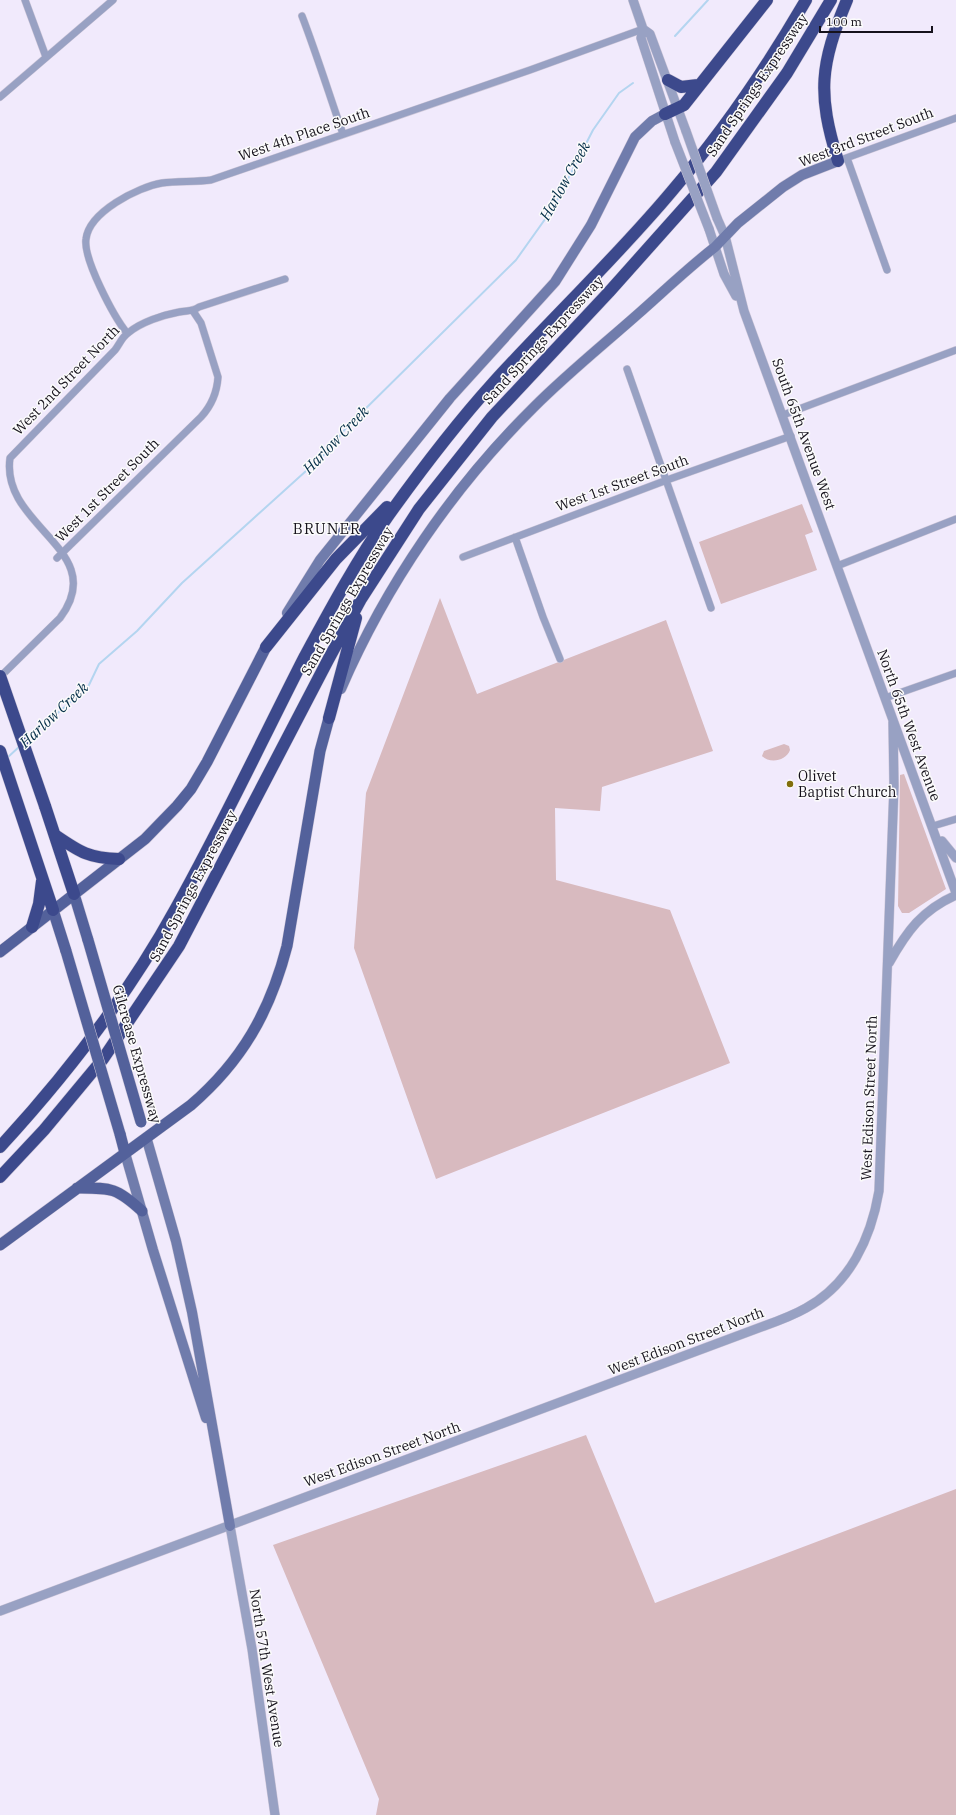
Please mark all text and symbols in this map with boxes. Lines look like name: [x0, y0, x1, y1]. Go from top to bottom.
scale bar: [820, 8, 932, 34]
street label: Sand Springs Expressway: [702, 10, 812, 160]
text: 100 m: [826, 14, 862, 29]
street label: West 4th Place South: [236, 103, 372, 165]
street label: West 3rd Street South: [796, 103, 936, 171]
water label: Harlow Creek: [535, 138, 594, 224]
street label: Sand Springs Expressway: [479, 272, 608, 408]
street label: West 2nd Street North: [9, 321, 123, 439]
street label: South 65th Avenue West: [768, 356, 840, 512]
water label: Harlow Creek: [298, 402, 373, 478]
street label: West 1st Street South: [51, 434, 163, 546]
street label: West 1st Street South: [553, 451, 691, 515]
district label: BRUNER: [293, 519, 361, 538]
street label: Sand Springs Expressway: [297, 523, 397, 679]
street label: North 65th West Avenue: [873, 647, 945, 803]
water label: Harlow Creek: [15, 678, 92, 752]
place label: Olivet Baptist Church: [798, 767, 897, 801]
marker: Olivet Baptist Church: [785, 779, 795, 789]
street label: Sand Springs Expressway: [145, 807, 241, 965]
street label: Gilcrease Expressway: [109, 983, 166, 1126]
street label: West Edison Street North: [857, 1015, 881, 1181]
street label: West Edison Street North: [606, 1303, 767, 1379]
street label: West Edison Street North: [301, 1417, 463, 1491]
street label: North 57th West Avenue: [246, 1587, 288, 1749]

